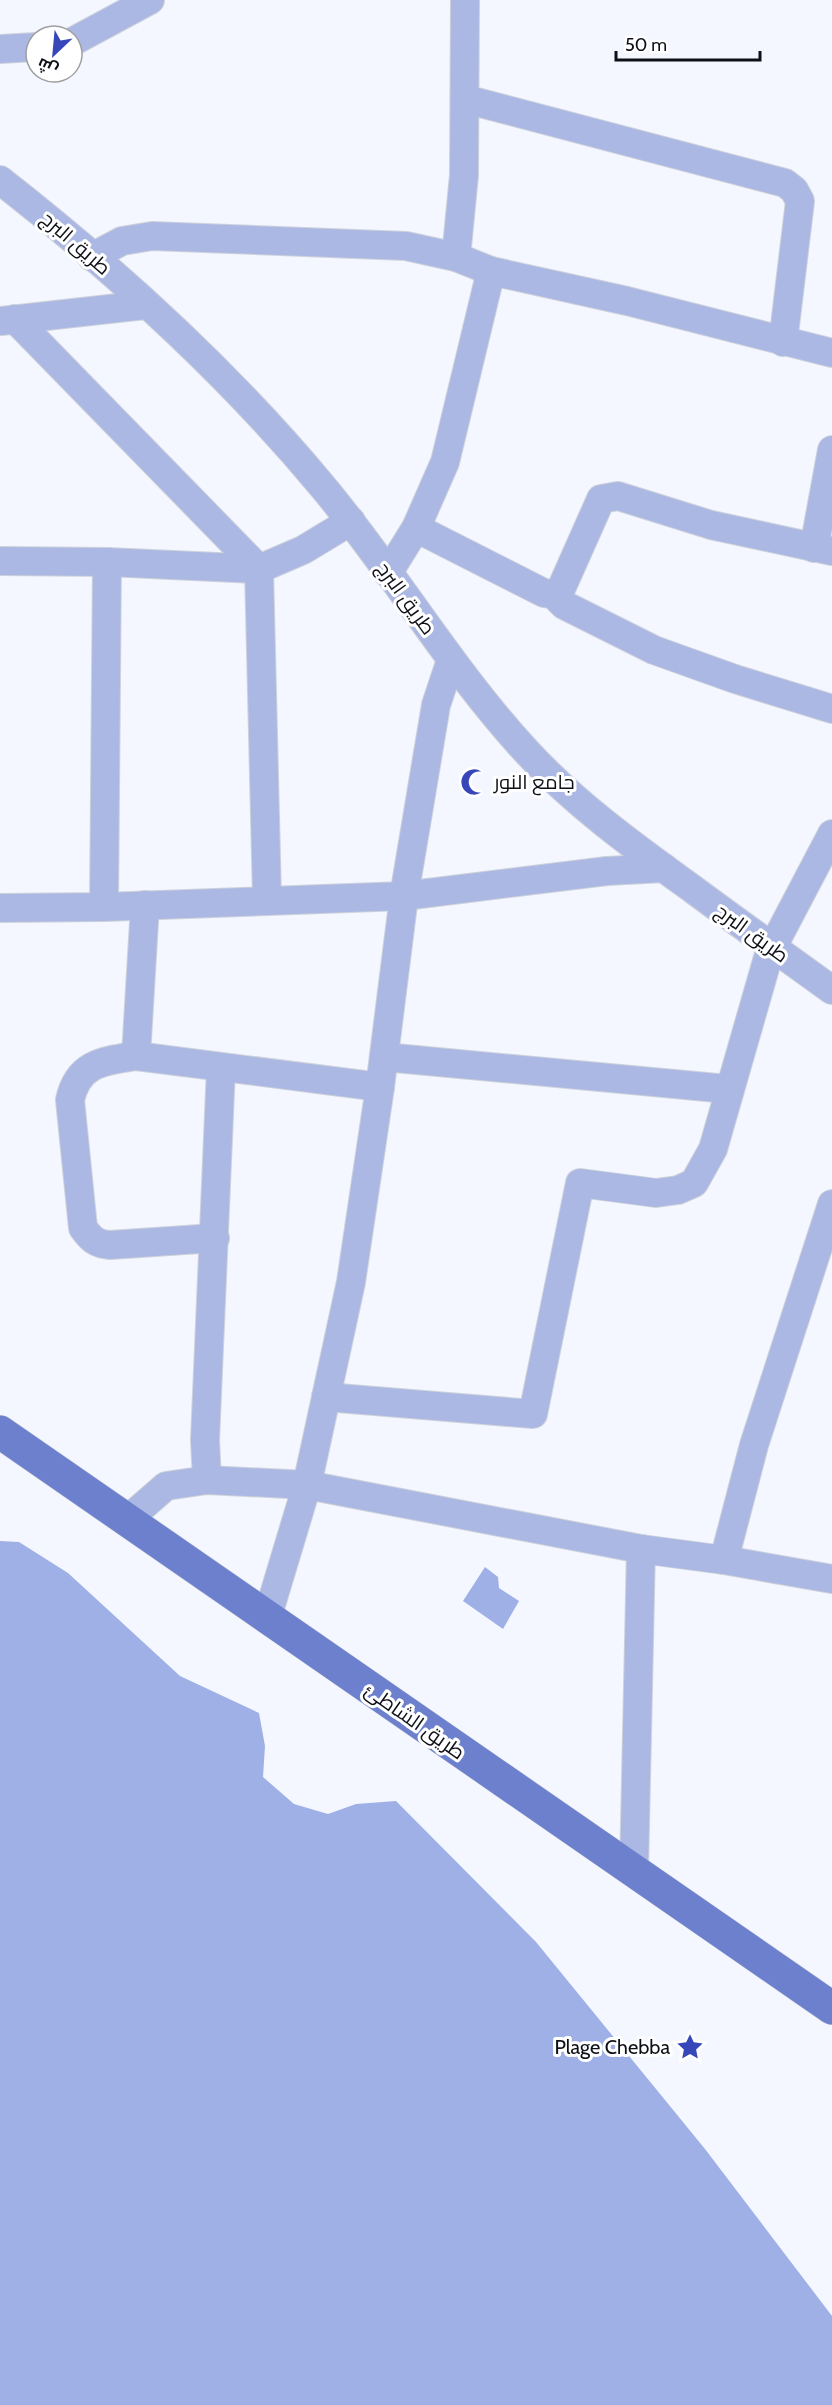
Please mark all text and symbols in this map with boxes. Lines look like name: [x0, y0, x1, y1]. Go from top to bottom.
north arrow: [24, 24, 84, 84]
scale bar: [616, 24, 760, 62]
text: 50 m: [625, 34, 667, 56]
text: ش: [34, 54, 61, 80]
street label: طريق البرج: [35, 206, 116, 281]
street label: طريق البرج: [370, 557, 441, 640]
mosque icon: جامع النور: [459, 767, 489, 797]
place label: جامع النور: [493, 770, 575, 796]
street label: طريق البرج: [710, 898, 793, 969]
street label: طريق الشاطئ: [360, 1678, 470, 1765]
place icon: Plage Chebba: [675, 2032, 705, 2062]
place label: Plage Chebba: [554, 2035, 670, 2059]

